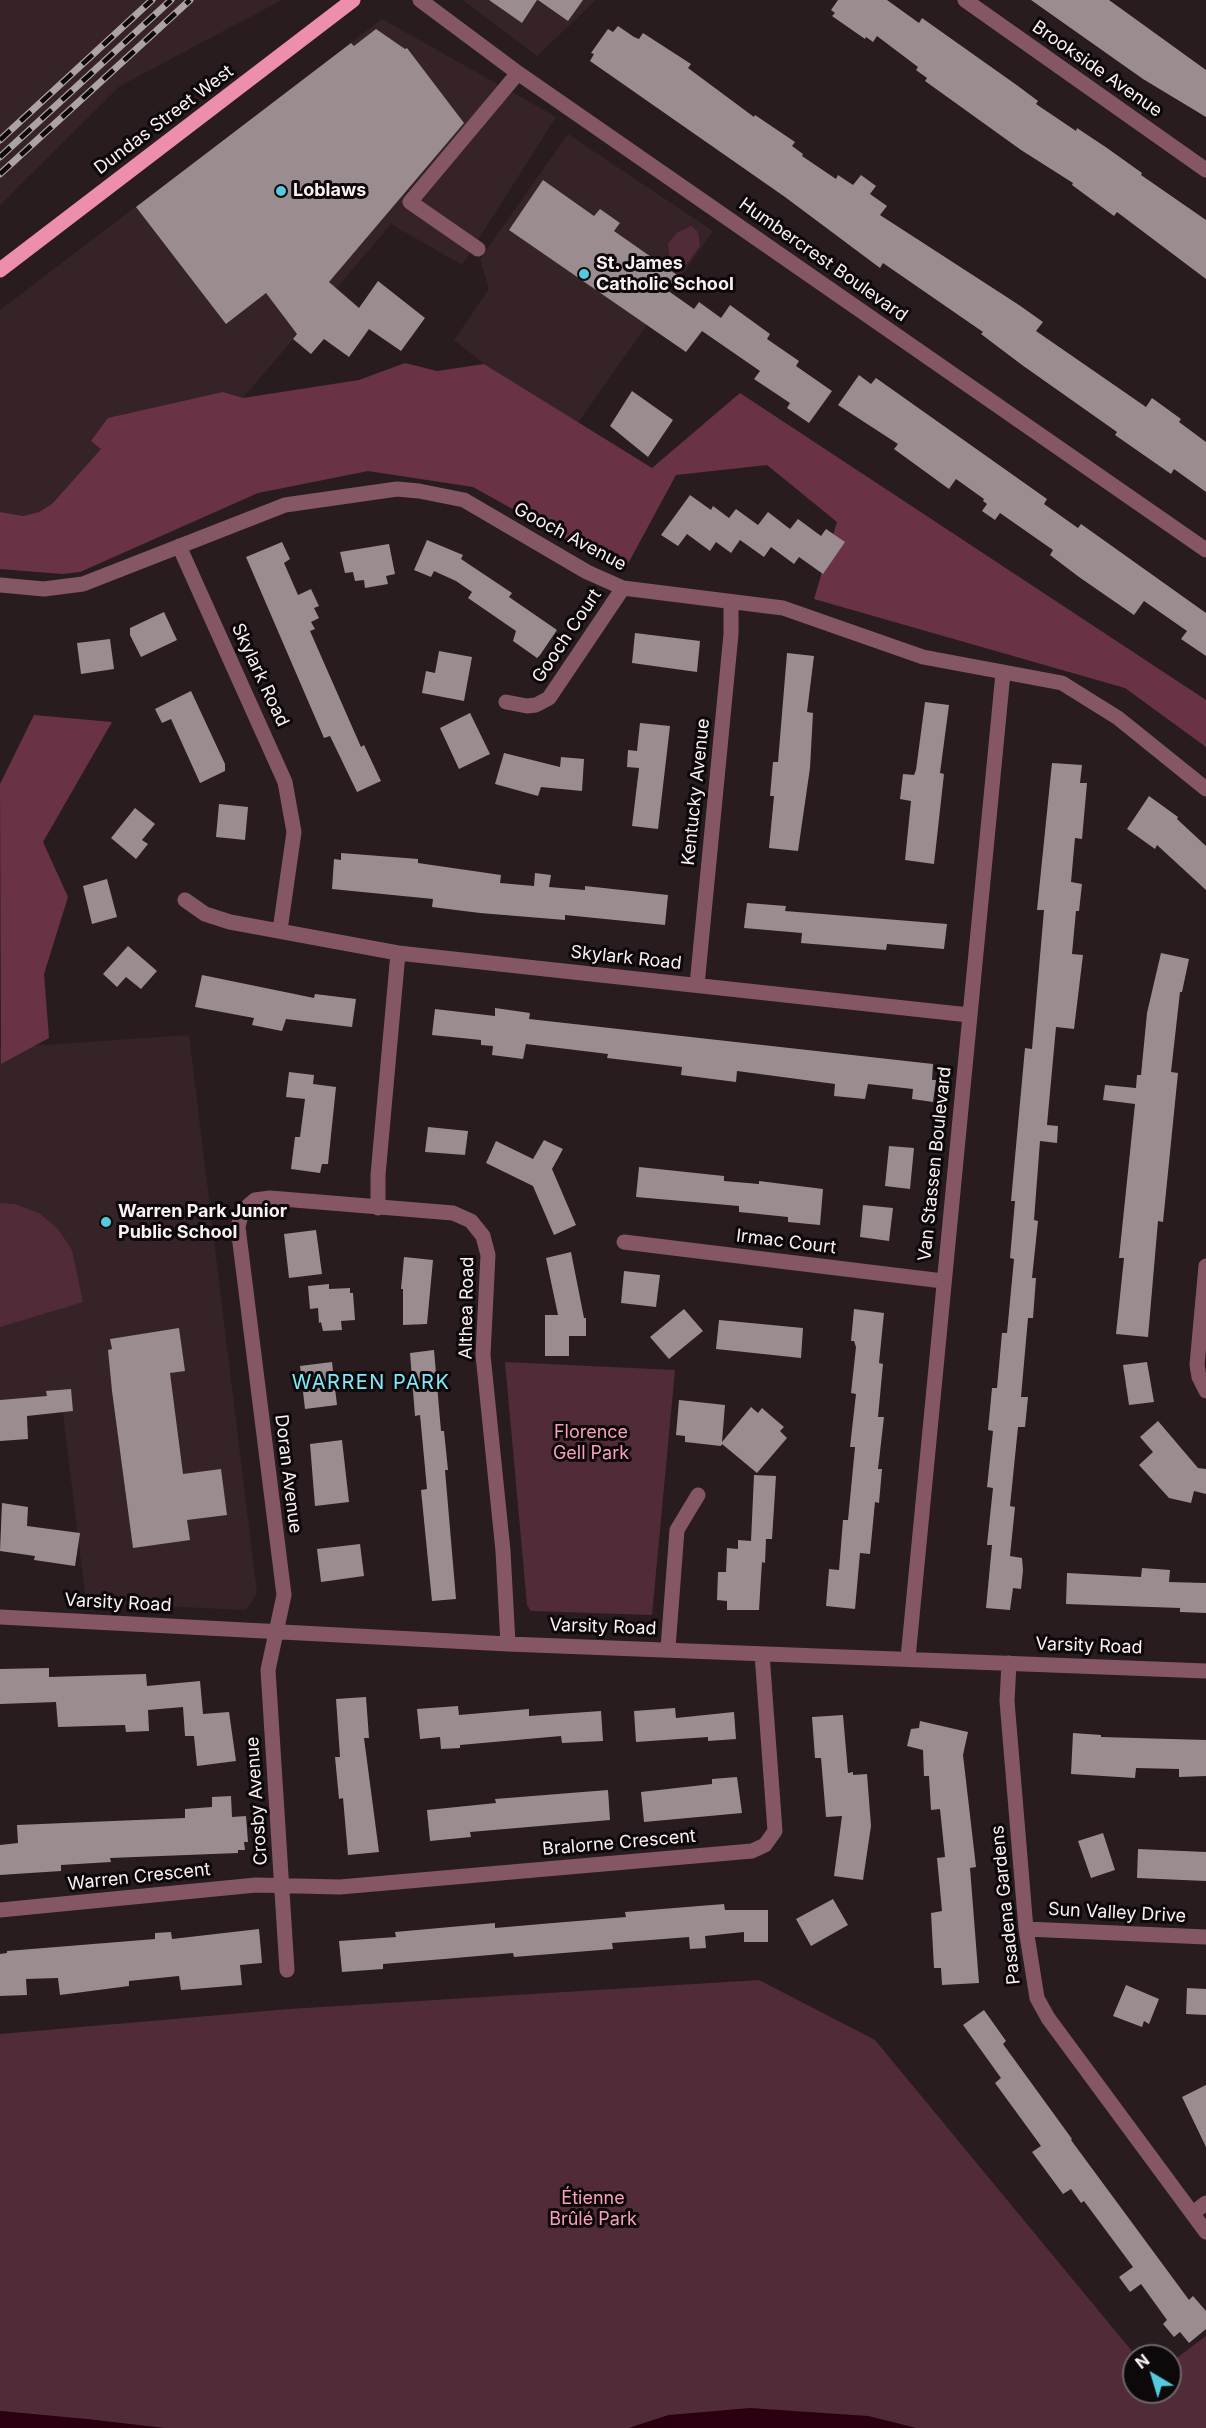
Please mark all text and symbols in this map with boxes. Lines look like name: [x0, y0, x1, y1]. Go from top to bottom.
street label: Brookside Avenue: [1028, 16, 1166, 122]
street label: Dundas Street West: [90, 61, 238, 179]
place label: Loblaws: [293, 180, 366, 202]
marker: Loblaws: [274, 184, 288, 198]
street label: Humbercrest Boulevard: [735, 194, 911, 326]
place label: St. James Catholic School: [596, 253, 734, 296]
marker: St. James Catholic School: [577, 267, 591, 281]
street label: Gooch Avenue: [510, 498, 630, 576]
street label: Gooch Court: [528, 585, 606, 687]
street label: Skylark Road: [227, 620, 293, 730]
street label: Kentucky Avenue: [678, 717, 714, 867]
street label: Skylark Road: [569, 941, 683, 975]
street label: Van Stassen Boulevard: [914, 1066, 956, 1262]
place label: Warren Park Junior Public School: [118, 1201, 287, 1244]
marker: Warren Park Junior Public School: [99, 1215, 113, 1229]
street label: Irmac Court: [735, 1225, 837, 1259]
street label: Althea Road: [455, 1256, 479, 1360]
district label: WARREN PARK: [292, 1371, 450, 1395]
street label: Doran Avenue: [270, 1413, 306, 1535]
park label: Florence Gell Park: [553, 1422, 629, 1464]
street label: Varsity Road: [64, 1589, 172, 1617]
street label: Varsity Road: [549, 1614, 657, 1640]
street label: Varsity Road: [1035, 1633, 1143, 1659]
street label: Crosby Avenue: [242, 1736, 272, 1866]
street label: Pasadena Gardens: [987, 1824, 1025, 1986]
street label: Bralorne Crescent: [541, 1826, 697, 1860]
street label: Warren Crescent: [66, 1859, 212, 1895]
street label: Sun Valley Drive: [1047, 1899, 1187, 1927]
park label: Étienne Brûlé Park: [549, 2188, 637, 2230]
north arrow: [1122, 2344, 1182, 2404]
text: N: [1131, 2350, 1153, 2373]

